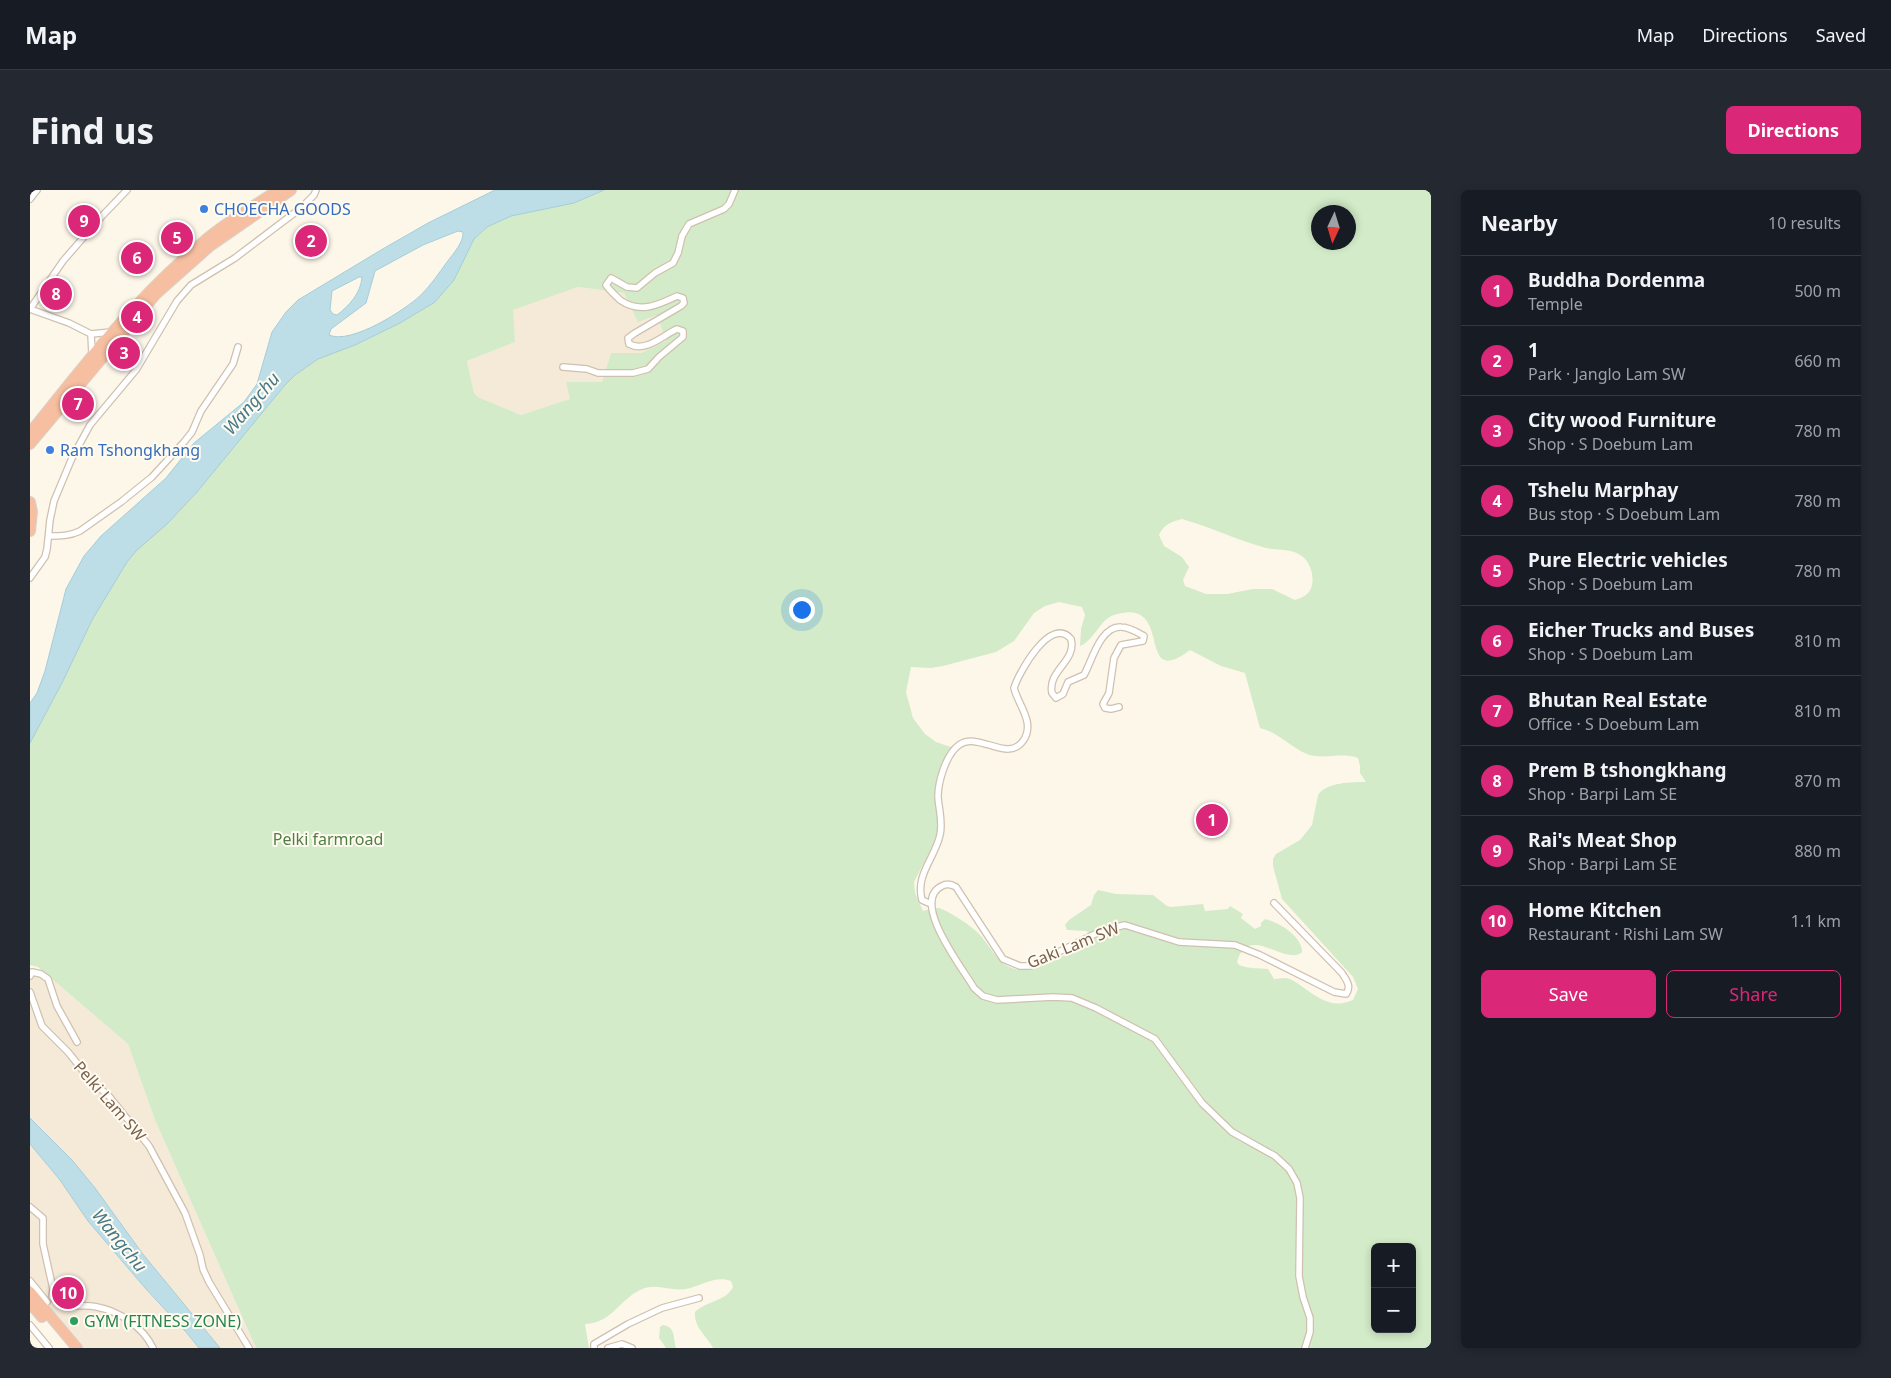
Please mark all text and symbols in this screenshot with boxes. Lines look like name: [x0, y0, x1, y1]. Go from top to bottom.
text: Map: [25, 18, 77, 51]
text: Map: [1637, 23, 1674, 47]
text: Directions: [1702, 23, 1788, 47]
text: Saved: [1816, 23, 1866, 47]
button: Directions: [1726, 106, 1861, 154]
text: Find us: [30, 107, 154, 154]
place label: CHOECHA GOODS: [214, 198, 351, 220]
pin: 9: [68, 202, 100, 240]
marker: CHOECHA GOODS: [198, 203, 210, 215]
north arrow: [1311, 205, 1356, 250]
text: Nearby: [1481, 209, 1557, 237]
text: 10 results: [1768, 212, 1841, 234]
pin: 5: [161, 219, 193, 257]
pin: 2: [295, 222, 327, 260]
pin: 6: [121, 239, 153, 277]
text: Buddha Dordenma: [1528, 267, 1705, 293]
pin: 8: [40, 275, 72, 313]
text: 1: [1492, 280, 1502, 302]
text: 500 m: [1794, 280, 1841, 302]
text: Temple: [1528, 293, 1583, 315]
pin: 4: [121, 298, 153, 336]
pin: 3: [108, 334, 140, 372]
text: 1: [1528, 337, 1539, 363]
text: 2: [1492, 350, 1502, 372]
text: 660 m: [1794, 350, 1841, 372]
text: Park · Janglo Lam SW: [1528, 363, 1686, 385]
water label: Wangchu: [217, 367, 285, 439]
pin: 7: [62, 385, 94, 423]
text: City wood Furniture: [1528, 407, 1716, 433]
text: 3: [1492, 420, 1502, 442]
text: 780 m: [1794, 420, 1841, 442]
text: Shop · S Doebum Lam: [1528, 433, 1693, 455]
place label: Ram Tshongkhang: [60, 439, 200, 461]
marker: Ram Tshongkhang: [44, 444, 56, 456]
text: Tshelu Marphay: [1528, 477, 1678, 503]
text: 4: [1492, 490, 1502, 512]
text: 780 m: [1794, 490, 1841, 512]
text: Bus stop · S Doebum Lam: [1528, 503, 1720, 525]
text: Pure Electric vehicles: [1528, 547, 1728, 573]
text: 5: [1492, 560, 1502, 582]
text: 780 m: [1794, 560, 1841, 582]
text: Shop · S Doebum Lam: [1528, 573, 1693, 595]
your location: [789, 597, 815, 623]
text: Eicher Trucks and Buses: [1528, 617, 1754, 643]
text: 6: [1492, 630, 1502, 652]
text: 810 m: [1794, 630, 1841, 652]
text: Shop · S Doebum Lam: [1528, 643, 1693, 665]
text: Bhutan Real Estate: [1528, 687, 1707, 713]
text: 7: [1492, 700, 1502, 722]
text: 810 m: [1794, 700, 1841, 722]
text: Office · S Doebum Lam: [1528, 713, 1699, 735]
text: Prem B tshongkhang: [1528, 757, 1727, 783]
text: 8: [1492, 770, 1502, 792]
text: 870 m: [1794, 770, 1841, 792]
text: Shop · Barpi Lam SE: [1528, 783, 1677, 805]
pin: 1: [1196, 801, 1228, 839]
text: Rai's Meat Shop: [1528, 827, 1677, 853]
park label: Pelki farmroad: [273, 828, 383, 850]
text: 9: [1492, 840, 1502, 862]
text: 880 m: [1794, 840, 1841, 862]
text: Shop · Barpi Lam SE: [1528, 853, 1677, 875]
text: Home Kitchen: [1528, 897, 1662, 923]
text: 10: [1488, 910, 1506, 932]
text: 1.1 km: [1791, 910, 1841, 932]
street label: Gaki Lam SW: [1024, 916, 1122, 973]
text: Restaurant · Rishi Lam SW: [1528, 923, 1723, 945]
button: Save: [1481, 970, 1656, 1018]
button: Share: [1666, 970, 1841, 1018]
street label: Pelki Lam SW: [69, 1056, 151, 1146]
water label: Wangchu: [87, 1203, 153, 1277]
map controls: [1371, 1243, 1416, 1333]
button: +: [1371, 1243, 1416, 1288]
pin: 10: [52, 1274, 84, 1312]
button: −: [1371, 1288, 1416, 1333]
place label: GYM (FITNESS ZONE): [84, 1310, 241, 1332]
marker: GYM (FITNESS ZONE): [68, 1315, 80, 1327]

